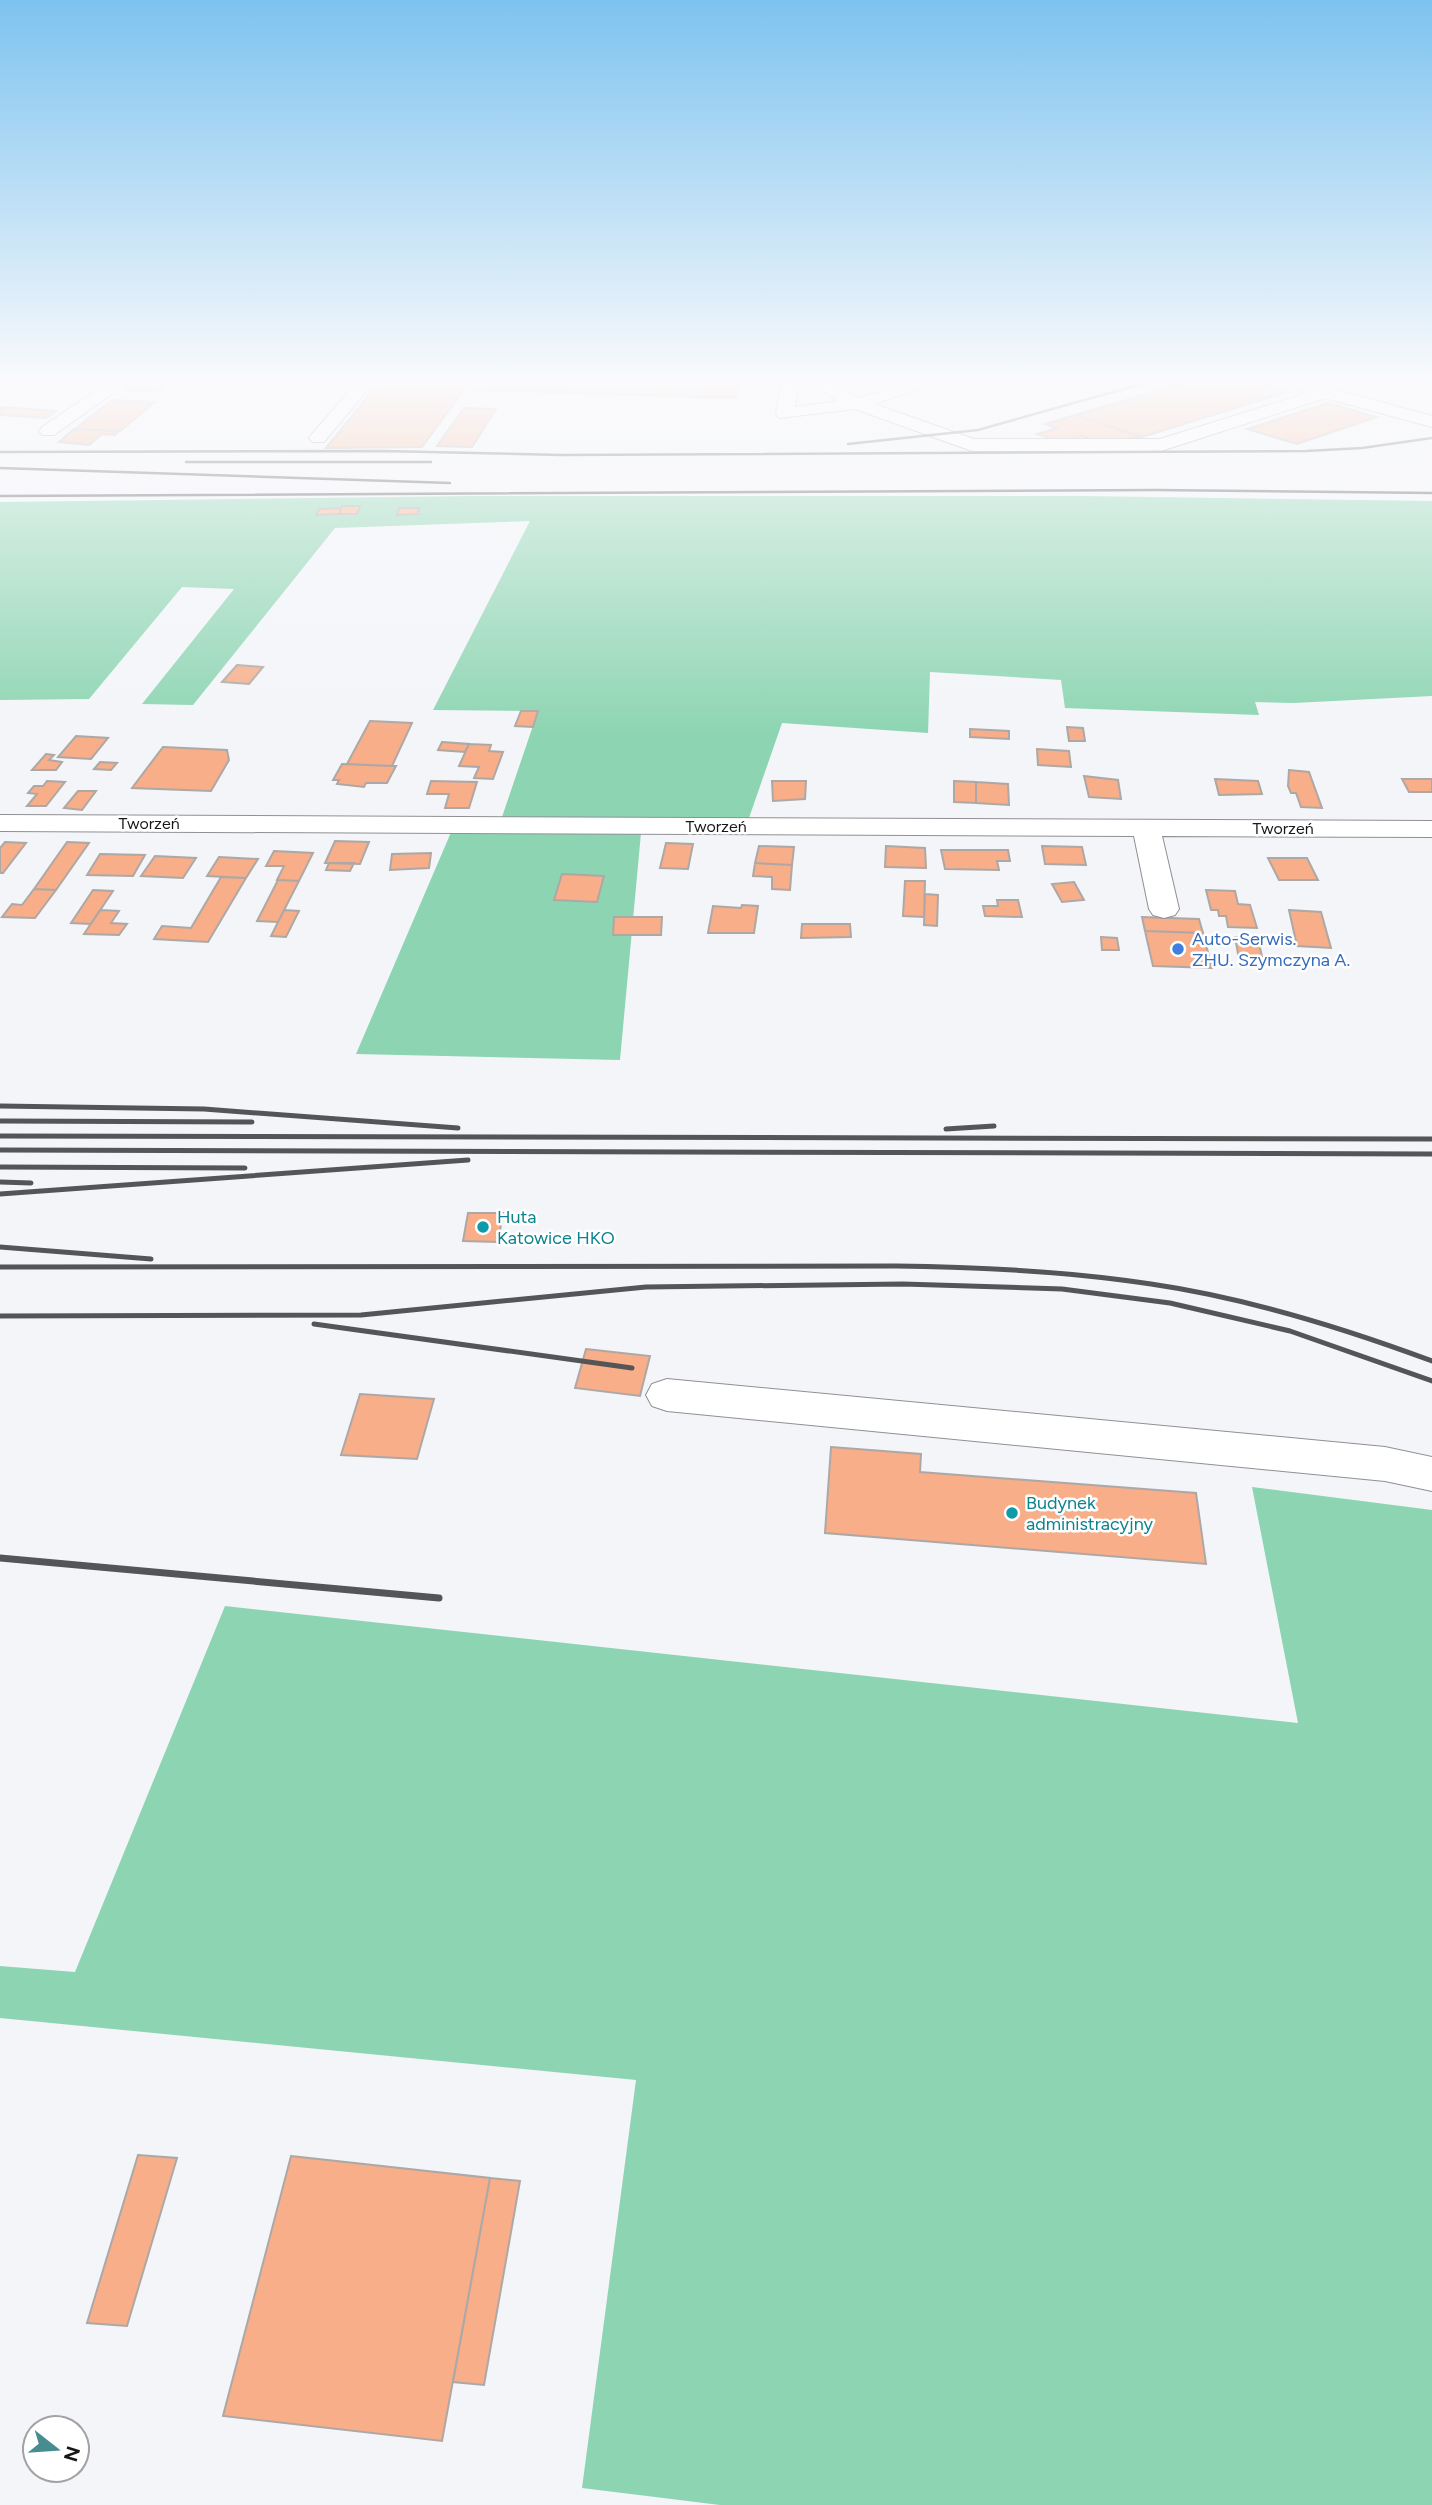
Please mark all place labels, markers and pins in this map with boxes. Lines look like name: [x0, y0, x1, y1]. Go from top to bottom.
place label: Auto-Serwis. ZHU. Szymczyna A.: [1192, 928, 1350, 971]
marker: Auto-Serwis. ZHU. Szymczyna A.: [1170, 941, 1186, 957]
place label: Huta Katowice HKO: [497, 1206, 615, 1249]
marker: Huta Katowice HKO: [475, 1219, 491, 1235]
place label: Budynek administracyjny: [1026, 1492, 1154, 1535]
marker: Budynek administracyjny: [1004, 1505, 1020, 1521]

